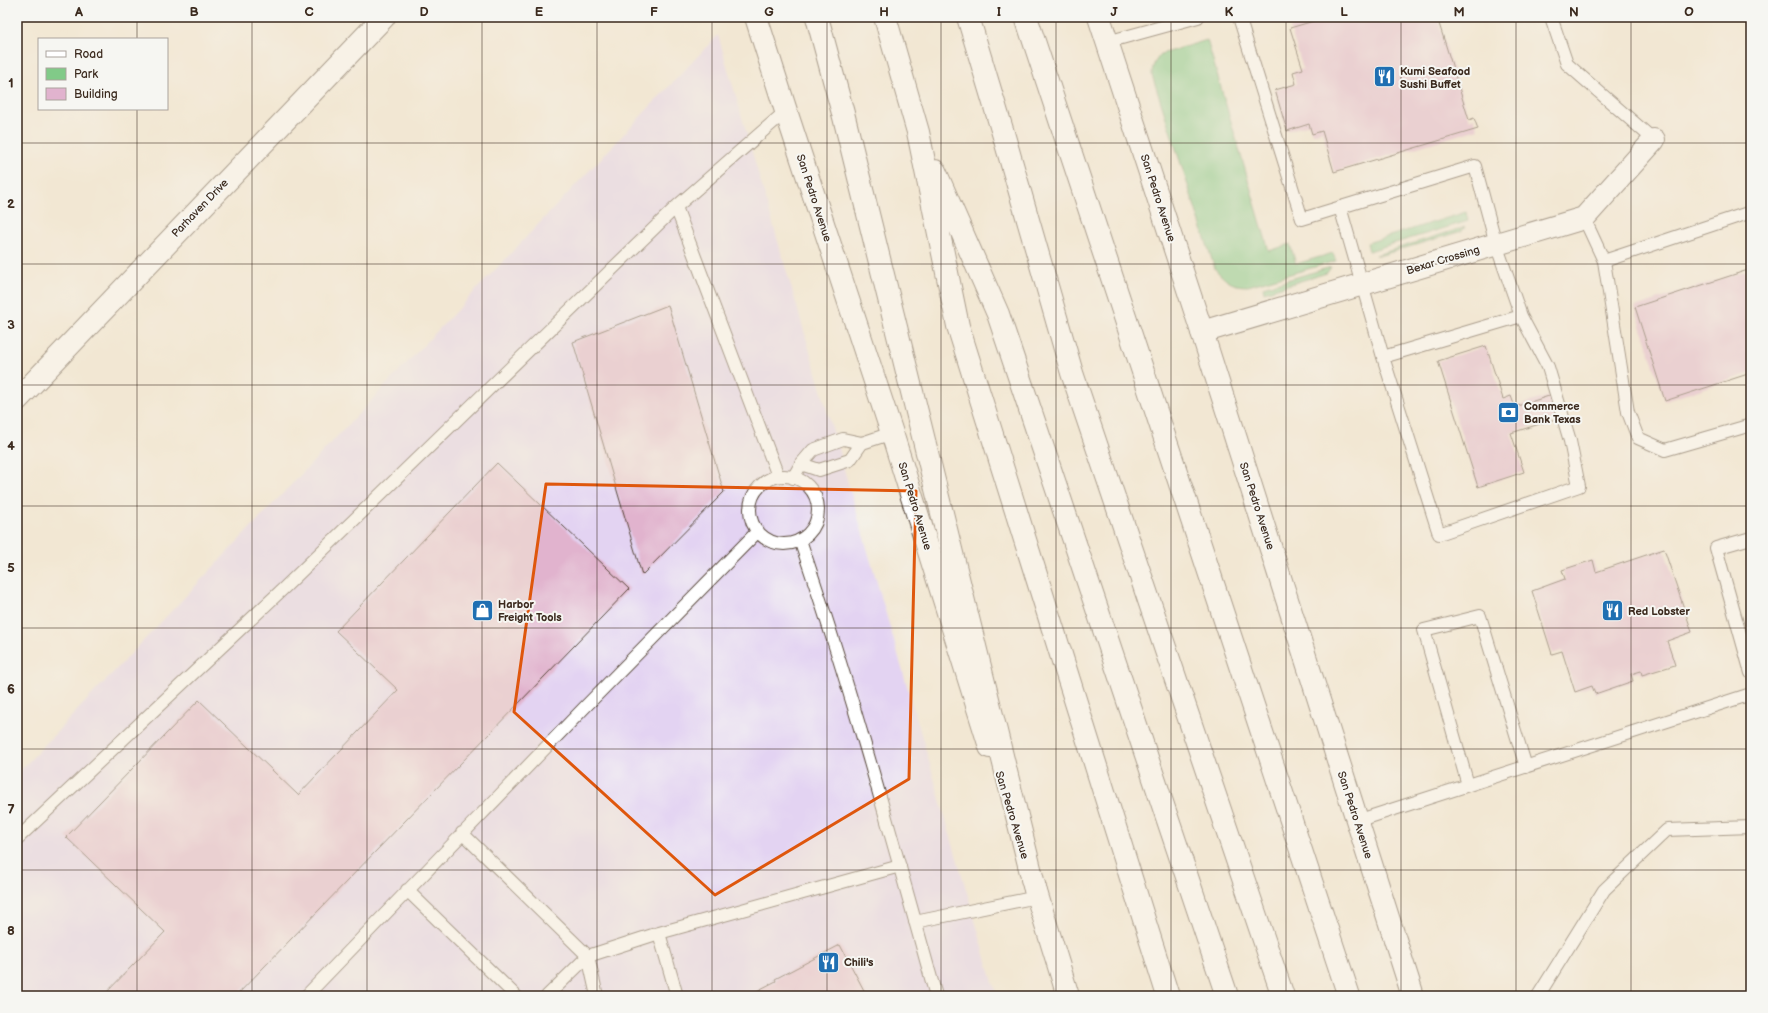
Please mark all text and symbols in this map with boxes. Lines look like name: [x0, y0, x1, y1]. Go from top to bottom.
text: A: [74, 4, 83, 20]
text: B: [189, 4, 199, 20]
text: C: [304, 4, 314, 20]
text: D: [419, 4, 429, 20]
text: E: [535, 4, 544, 20]
text: F: [650, 4, 658, 20]
text: G: [764, 4, 774, 20]
text: H: [879, 4, 889, 20]
text: I: [997, 4, 1001, 20]
text: J: [1110, 4, 1118, 20]
text: K: [1225, 4, 1234, 20]
text: L: [1340, 4, 1348, 20]
text: M: [1453, 4, 1465, 20]
text: N: [1569, 4, 1579, 20]
text: O: [1684, 4, 1694, 20]
legend: [38, 38, 168, 110]
text: Road: [74, 47, 103, 62]
restaurant icon: Kumi Seafood Sushi Buffet: [1372, 64, 1398, 90]
place label: Kumi Seafood Sushi Buffet: [1400, 65, 1470, 91]
text: Park: [74, 67, 98, 82]
text: 1: [8, 75, 14, 91]
text: Building: [74, 87, 118, 102]
street label: San Pedro Avenue: [794, 153, 834, 244]
street label: San Pedro Avenue: [1138, 153, 1178, 244]
street label: Parhaven Drive: [169, 176, 231, 240]
text: 2: [7, 196, 15, 212]
street label: Bexar Crossing: [1405, 243, 1481, 277]
text: 3: [7, 317, 15, 333]
bank icon: Commerce Bank Texas: [1495, 399, 1521, 425]
place label: Commerce Bank Texas: [1524, 400, 1581, 426]
text: 4: [7, 438, 15, 454]
street label: San Pedro Avenue: [895, 460, 935, 552]
street label: San Pedro Avenue: [1237, 461, 1277, 552]
text: 5: [7, 560, 15, 576]
shop icon: Harbor Freight Tools: [469, 597, 495, 623]
place label: Harbor Freight Tools: [498, 598, 562, 624]
restaurant icon: Red Lobster: [1599, 598, 1625, 624]
place label: Red Lobster: [1628, 605, 1690, 618]
text: 6: [7, 681, 15, 697]
street label: San Pedro Avenue: [992, 769, 1032, 861]
street label: San Pedro Avenue: [1335, 770, 1375, 861]
text: 7: [7, 802, 15, 818]
text: 8: [7, 923, 15, 939]
restaurant icon: Chili's: [815, 949, 841, 975]
place label: Chili's: [844, 956, 874, 969]

